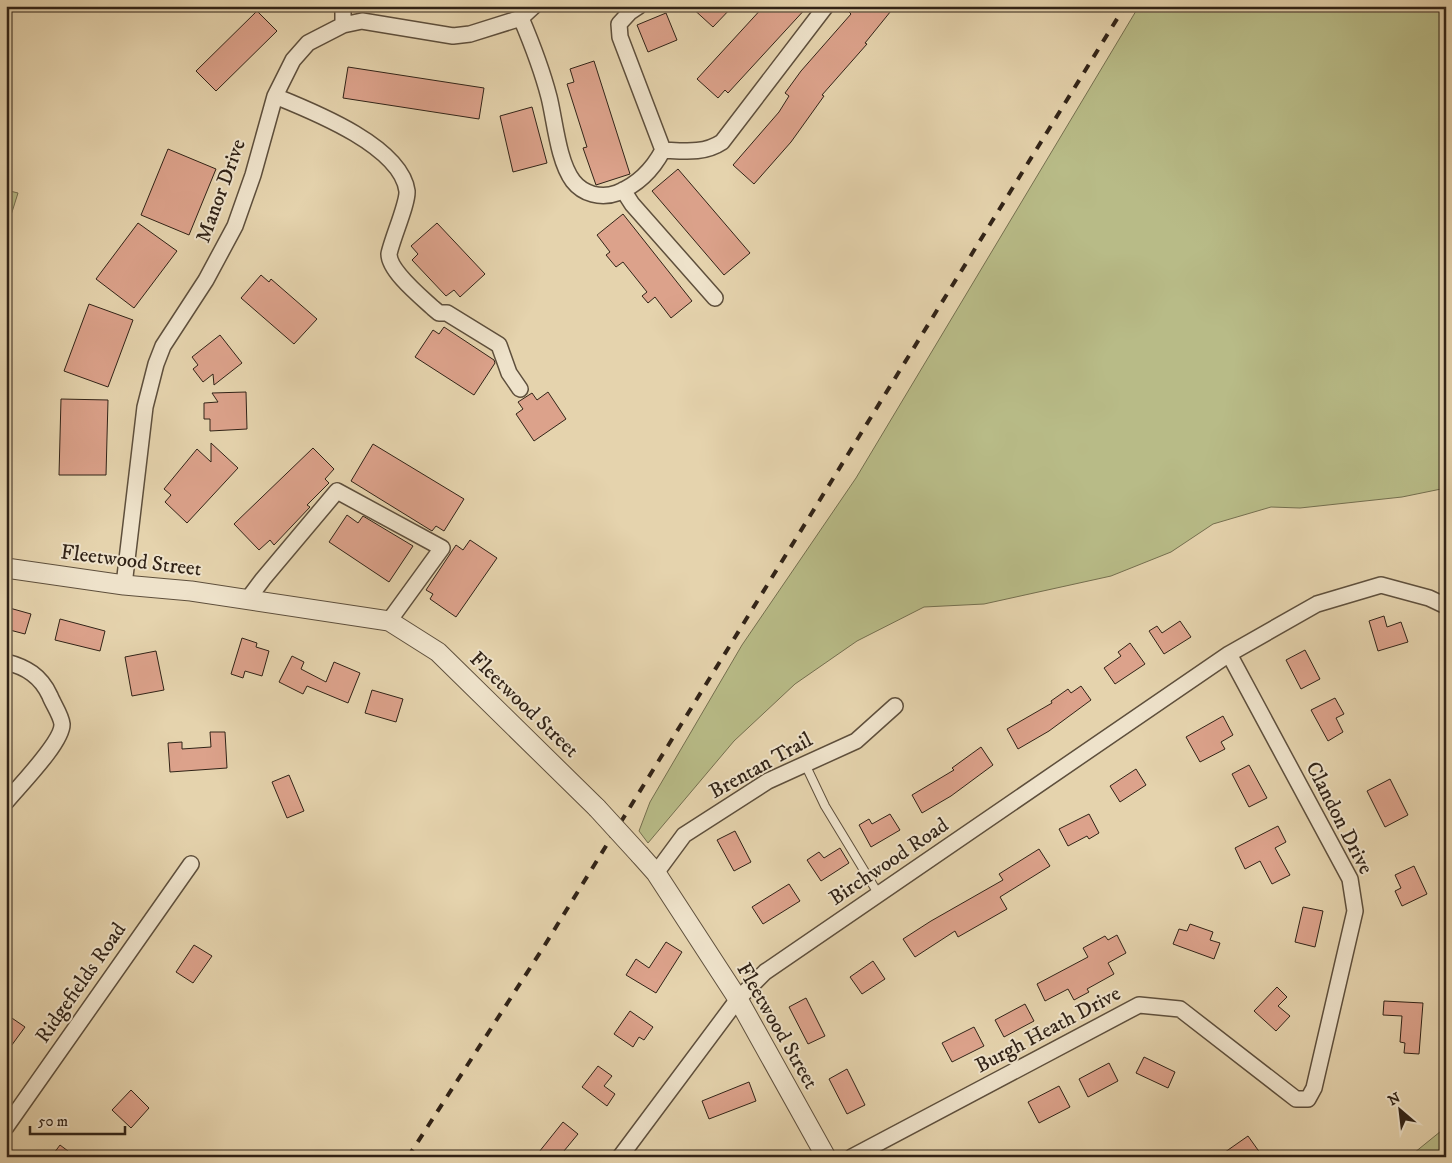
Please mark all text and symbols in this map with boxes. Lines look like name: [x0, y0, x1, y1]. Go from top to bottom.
street label: Manor Drive: [190, 135, 252, 246]
street label: Fleetwood Street: [59, 539, 203, 583]
street label: Fleetwood Street: [464, 646, 584, 764]
street label: Brentan Trail: [705, 727, 818, 805]
street label: Clandon Drive: [1299, 757, 1379, 879]
street label: Birchwood Road: [824, 812, 954, 912]
street label: Ridgefields Road: [30, 917, 132, 1048]
street label: Fleetwood Street: [730, 958, 824, 1094]
street label: Burgh Heath Drive: [971, 981, 1125, 1079]
north arrow: [1374, 1086, 1424, 1136]
text: N: [1385, 1089, 1404, 1110]
scale bar: [30, 1103, 125, 1135]
text: 50 m: [38, 1112, 68, 1131]

